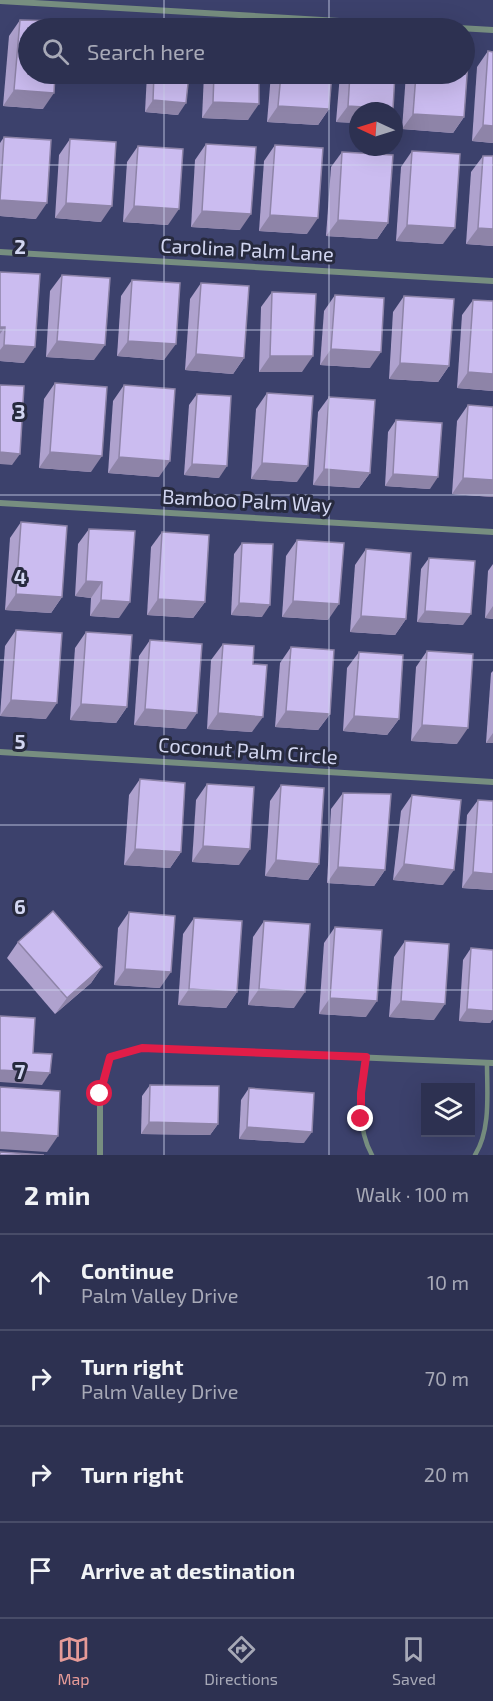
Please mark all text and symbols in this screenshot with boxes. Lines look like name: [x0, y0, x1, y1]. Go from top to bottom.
search box: [18, 18, 475, 84]
icon: search: [39, 35, 72, 68]
text: Search here: [87, 38, 205, 64]
north arrow: [349, 102, 403, 156]
street label: Carolina Palm Lane: [160, 232, 334, 266]
text: 2: [14, 234, 26, 258]
text: 3: [14, 399, 26, 423]
street label: Bamboo Palm Way: [161, 484, 333, 516]
text: 4: [14, 564, 27, 588]
text: 5: [14, 729, 26, 753]
street label: Coconut Palm Circle: [157, 732, 339, 768]
text: 6: [14, 894, 26, 918]
text: 7: [15, 1059, 26, 1083]
route start: [86, 1080, 112, 1106]
map controls: [421, 1083, 475, 1137]
button: layers: [421, 1083, 475, 1137]
route end: [347, 1105, 373, 1131]
text: 2 min: [24, 1179, 90, 1210]
text: Walk · 100 m: [356, 1182, 469, 1206]
text: Continue: [81, 1257, 174, 1283]
icon: ahead: [24, 1266, 57, 1299]
text: 10 m: [427, 1270, 469, 1294]
text: Palm Valley Drive: [81, 1283, 238, 1307]
text: Turn right: [81, 1353, 183, 1379]
icon: right: [24, 1362, 57, 1395]
text: 70 m: [425, 1366, 469, 1390]
text: Palm Valley Drive: [81, 1379, 238, 1403]
icon: right: [24, 1458, 57, 1491]
text: Turn right: [81, 1461, 183, 1487]
text: 20 m: [424, 1462, 469, 1486]
icon: arrive: [24, 1554, 57, 1587]
text: Arrive at destination: [81, 1557, 295, 1583]
tab: Map: [57, 1633, 90, 1688]
tab: Directions: [204, 1633, 278, 1688]
tab: Saved: [392, 1633, 436, 1688]

